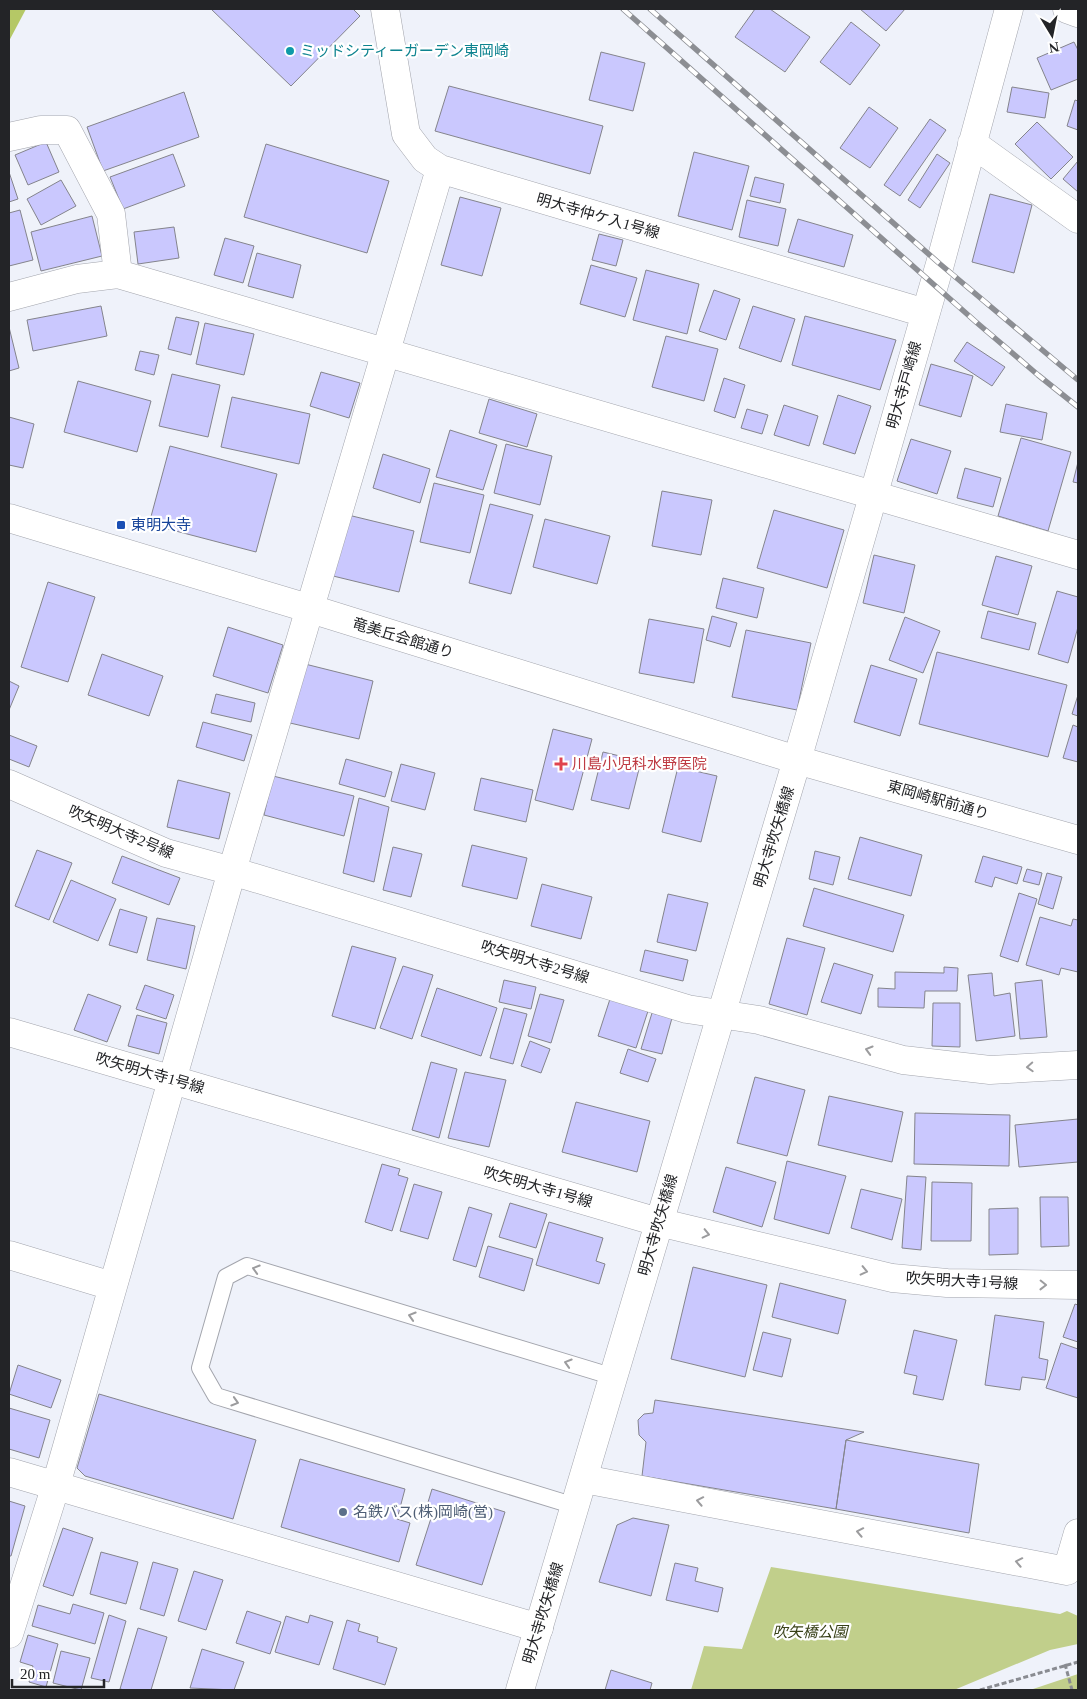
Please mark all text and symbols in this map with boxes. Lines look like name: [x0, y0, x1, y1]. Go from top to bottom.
north arrow: [1027, 10, 1077, 60]
text: N: [1048, 39, 1060, 56]
place label: ミッドシティーガーデン東岡崎: [300, 43, 509, 59]
marker: ミッドシティーガーデン東岡崎: [284, 45, 296, 57]
street label: 明大寺仲ケ入1号線: [535, 190, 662, 241]
street label: 明大寺戸崎線: [884, 340, 924, 430]
place label: 東明大寺: [131, 517, 191, 533]
marker: 東明大寺: [115, 519, 127, 531]
street label: 竜美丘会館通り: [350, 615, 456, 661]
place label: 川島小児科水野医院: [572, 756, 707, 772]
marker: 川島小児科水野医院: [554, 757, 568, 771]
street label: 東岡崎駅前通り: [885, 778, 991, 822]
street label: 明大寺吹矢橋線: [751, 784, 797, 890]
street label: 吹矢明大寺2号線: [66, 803, 176, 861]
street label: 吹矢明大寺2号線: [479, 938, 591, 986]
one-way arrow: [865, 1046, 874, 1056]
street label: 吹矢明大寺1号線: [94, 1050, 206, 1096]
one-way arrow: [1025, 1062, 1033, 1073]
street label: 吹矢明大寺1号線: [482, 1164, 594, 1210]
street label: 明大寺吹矢橋線: [636, 1172, 680, 1278]
one-way arrow: [701, 1228, 710, 1239]
one-way arrow: [253, 1264, 261, 1274]
one-way arrow: [859, 1265, 868, 1276]
street label: 吹矢明大寺1号線: [905, 1270, 1019, 1292]
one-way arrow: [1040, 1280, 1047, 1290]
one-way arrow: [408, 1311, 417, 1321]
one-way arrow: [564, 1358, 572, 1368]
one-way arrow: [230, 1396, 238, 1406]
one-way arrow: [696, 1497, 704, 1507]
place label: 名鉄バス(株)岡崎(営): [353, 1504, 493, 1521]
marker: 名鉄バス(株)岡崎(営): [337, 1506, 349, 1518]
one-way arrow: [855, 1527, 864, 1538]
one-way arrow: [1015, 1558, 1024, 1568]
street label: 明大寺吹矢橋線: [520, 1560, 566, 1666]
park label: 吹矢橋公園: [772, 1624, 849, 1640]
scale bar: [12, 1656, 105, 1688]
text: 20 m: [20, 1666, 51, 1682]

